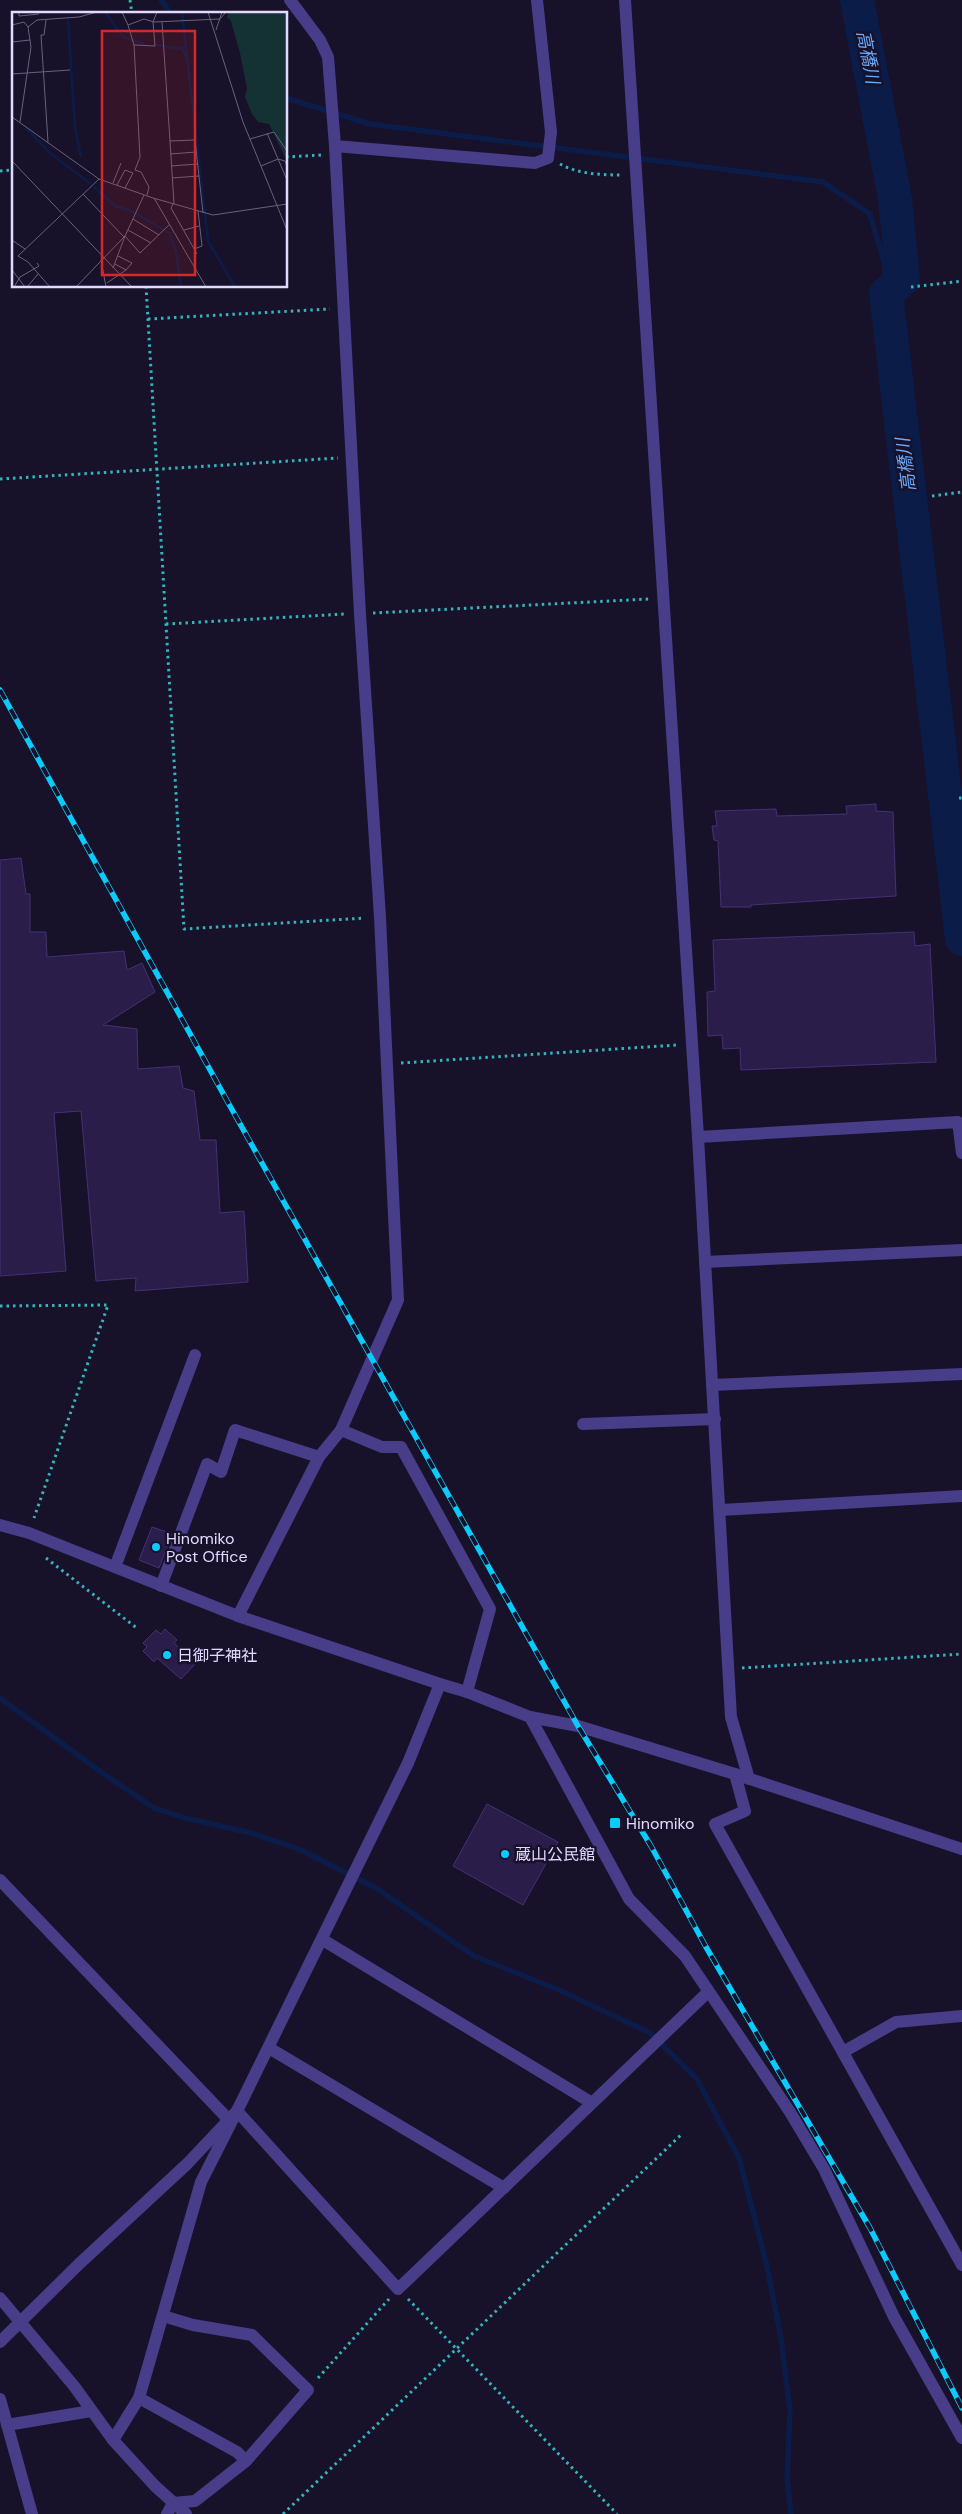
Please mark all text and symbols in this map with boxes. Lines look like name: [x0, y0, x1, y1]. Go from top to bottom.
inset map: [12, 12, 288, 288]
water label: 高橋川: [851, 28, 885, 88]
water label: 高橋川: [891, 435, 921, 493]
place label: Hinomiko Post Office: [166, 1528, 248, 1567]
marker: Hinomiko Post Office: [150, 1541, 162, 1553]
place label: 日御子神社: [177, 1645, 257, 1666]
marker: 日御子神社: [161, 1649, 173, 1661]
place label: Hinomiko: [626, 1813, 694, 1834]
marker: Hinomiko: [608, 1816, 622, 1830]
place label: 蔵山公民館: [515, 1844, 595, 1865]
marker: 蔵山公民館: [499, 1848, 511, 1860]

